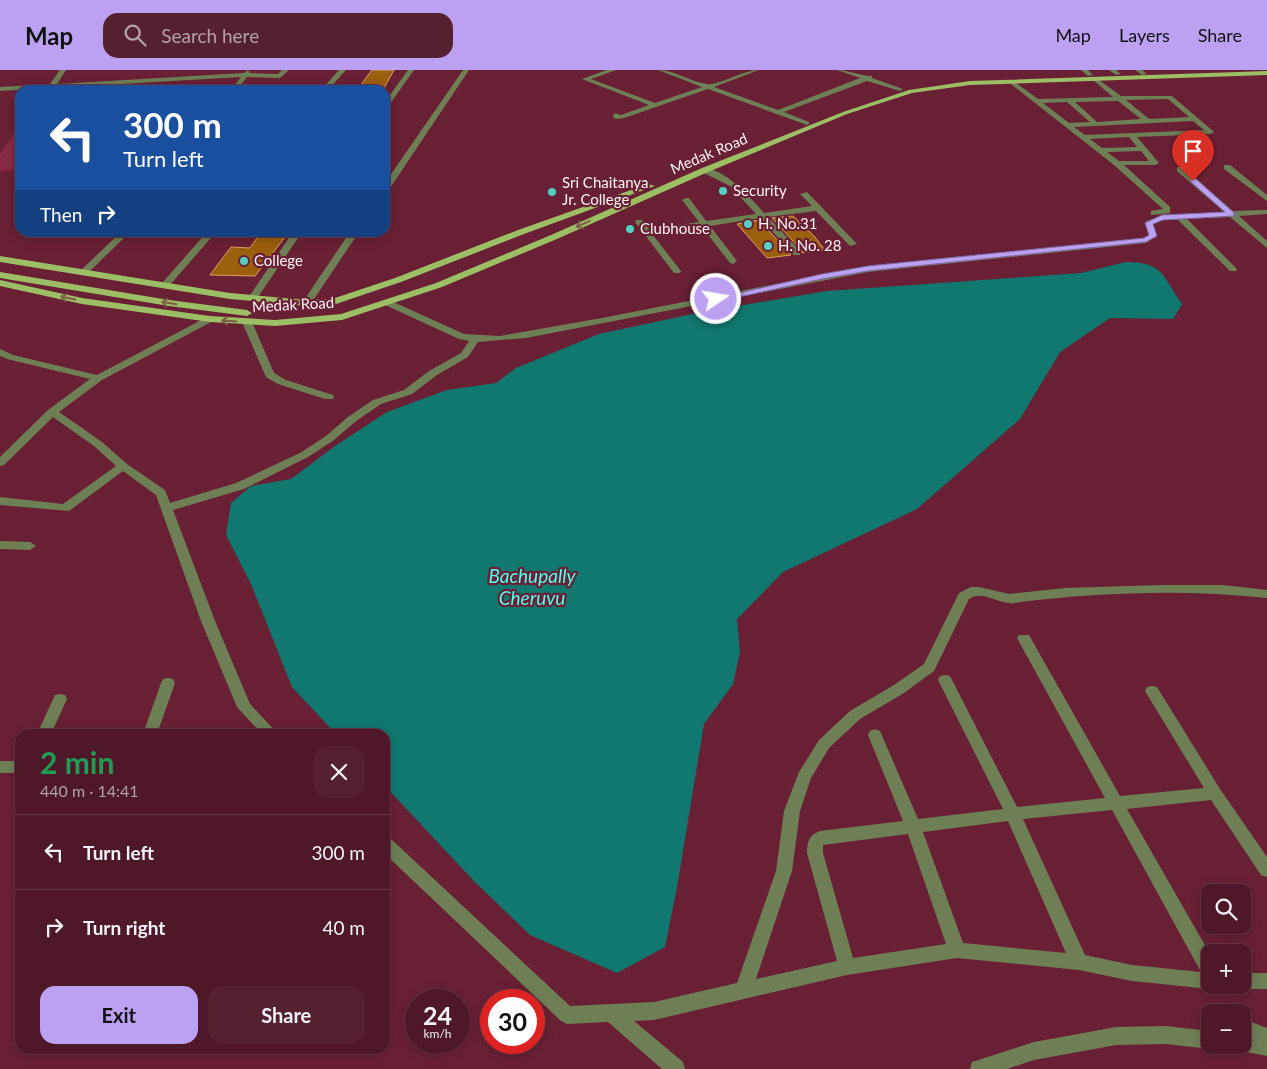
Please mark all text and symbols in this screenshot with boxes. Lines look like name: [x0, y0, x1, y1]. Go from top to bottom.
search box: [103, 13, 453, 58]
text: Map: [25, 21, 73, 50]
icon: search: [121, 21, 149, 49]
text: Search here: [161, 24, 259, 47]
text: Map: [1055, 24, 1091, 46]
text: Layers: [1119, 24, 1170, 46]
text: Share: [1198, 24, 1242, 46]
text: 300 m: [123, 103, 222, 145]
icon: left: [40, 105, 105, 170]
street label: Medak Road: [667, 129, 750, 177]
pin: [1172, 130, 1214, 181]
icon: arrive: [1179, 137, 1207, 165]
text: Turn left: [123, 145, 204, 172]
place label: Sri Chaitanya Jr. College: [562, 173, 648, 208]
place label: Security: [733, 181, 787, 199]
marker: Security: [717, 185, 729, 197]
marker: Sri Chaitanya Jr. College: [546, 186, 558, 198]
icon: right: [92, 200, 120, 228]
text: Then: [40, 203, 82, 226]
place label: H. No.31: [758, 214, 818, 232]
marker: H. No.31: [742, 218, 754, 230]
place label: Clubhouse: [640, 219, 710, 237]
one-way arrow: [576, 220, 591, 230]
marker: Clubhouse: [624, 223, 636, 235]
place label: H. No. 28: [778, 236, 841, 254]
marker: H. No. 28: [762, 240, 774, 252]
place label: College: [254, 251, 303, 269]
marker: College: [238, 255, 250, 267]
position arrow: [689, 272, 741, 324]
one-way arrow: [60, 292, 76, 302]
street label: Medak Road: [251, 293, 334, 315]
one-way arrow: [162, 298, 178, 308]
one-way arrow: [221, 316, 237, 325]
water label: Bachupally Cheruvu: [488, 564, 576, 609]
text: 2 min: [40, 744, 114, 780]
button: close: [313, 746, 365, 798]
text: 440 m · 14:41: [40, 781, 139, 800]
icon: left: [40, 838, 68, 866]
text: Turn left: [83, 841, 154, 864]
text: 300 m: [311, 841, 365, 864]
map controls: [1201, 884, 1251, 1054]
button: search: [1201, 884, 1251, 934]
icon: right: [40, 913, 68, 941]
text: Turn right: [83, 916, 165, 939]
text: 40 m: [322, 916, 365, 939]
button: +: [1201, 944, 1251, 994]
button: Exit: [40, 986, 198, 1044]
button: Share: [208, 986, 365, 1044]
speed limit sign: 30: [480, 989, 545, 1054]
text: 24: [423, 1000, 452, 1030]
button: −: [1201, 1004, 1251, 1054]
text: km/h: [423, 1026, 452, 1041]

